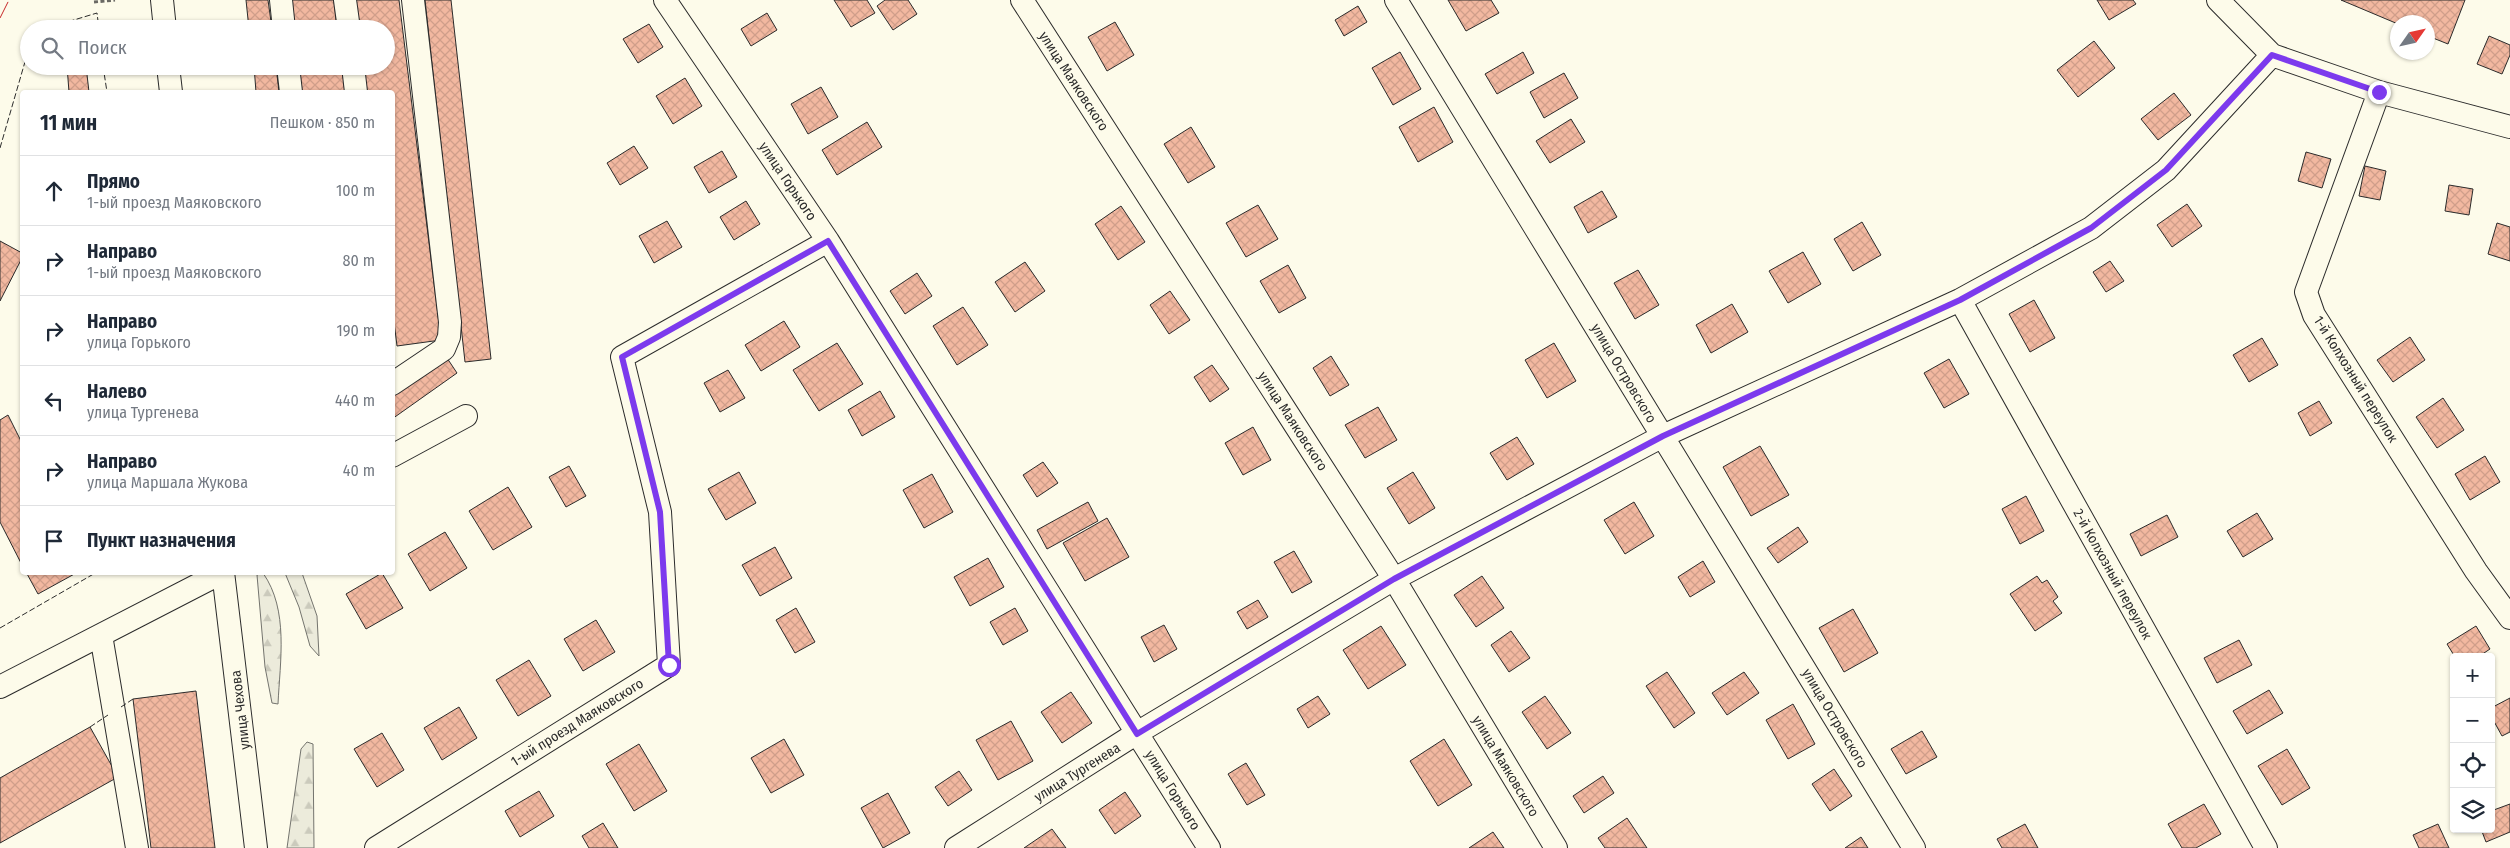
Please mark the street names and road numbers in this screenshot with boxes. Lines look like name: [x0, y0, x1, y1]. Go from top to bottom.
street label: улица Маяковского: [1035, 28, 1112, 134]
street label: улица Горького: [755, 139, 820, 224]
street label: 1-й Колхозный переулок: [2310, 313, 2402, 446]
street label: улица Островского: [1587, 321, 1660, 426]
street label: улица Маяковского: [1254, 368, 1331, 474]
street label: 2-й Колхозный переулок: [2070, 506, 2156, 643]
street label: улица Островского: [1798, 666, 1871, 771]
street label: улица Чехова: [227, 669, 254, 751]
street label: 1-ый проезд Маяковского: [508, 675, 647, 770]
street label: улица Маяковского: [1469, 713, 1543, 820]
street label: улица Тургенева: [1031, 739, 1123, 806]
street label: улица Горького: [1141, 747, 1204, 833]

